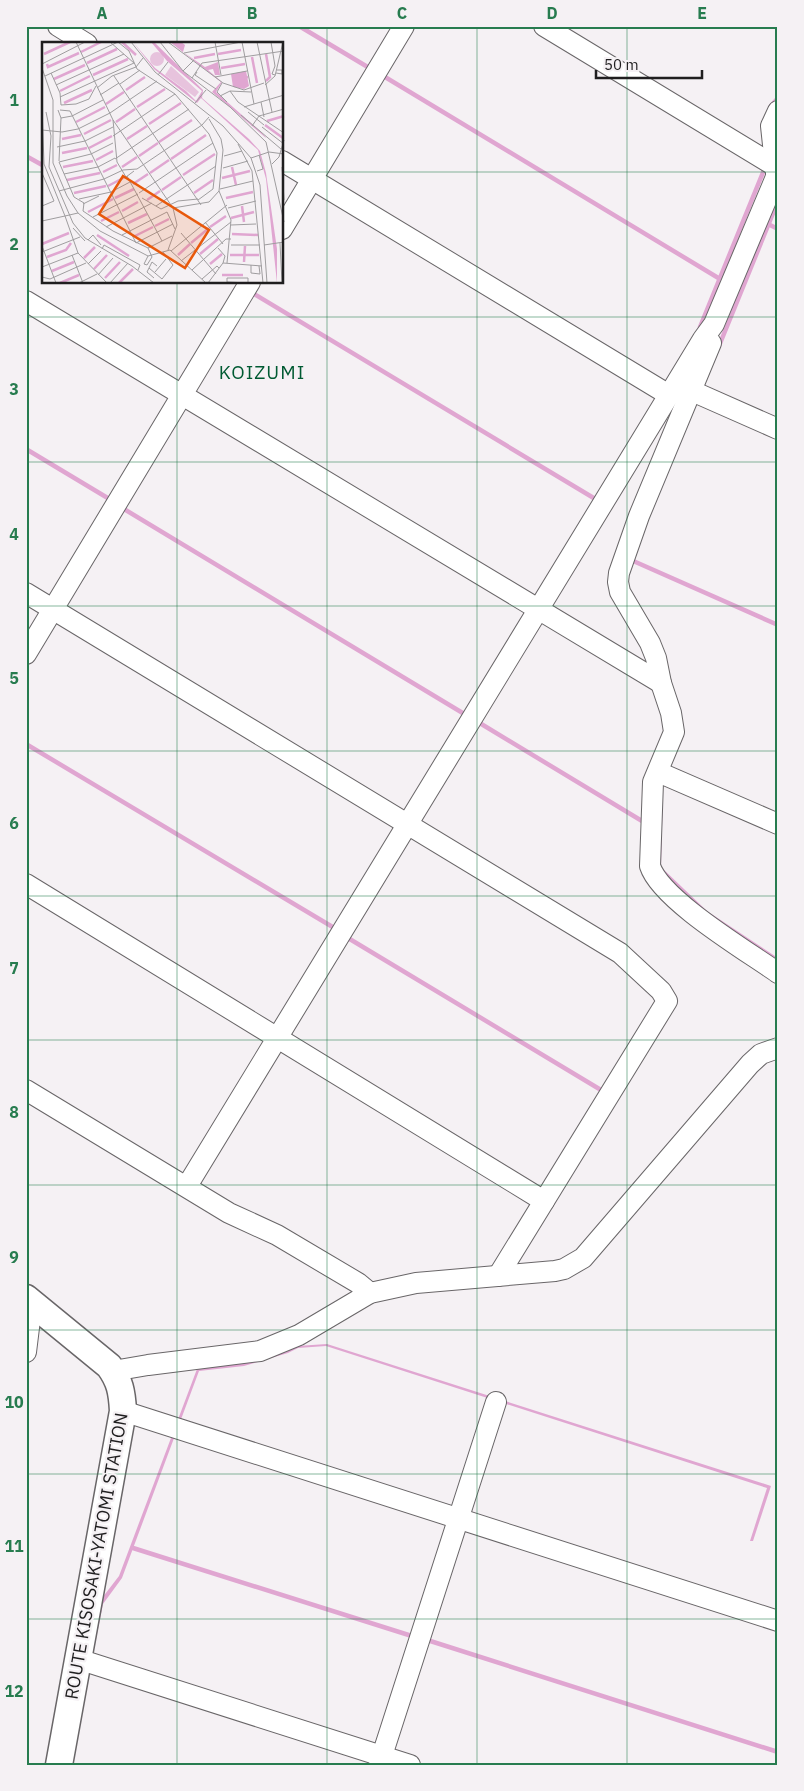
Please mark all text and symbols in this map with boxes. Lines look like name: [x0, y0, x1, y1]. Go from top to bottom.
text: A: [97, 3, 108, 23]
text: B: [247, 3, 258, 23]
text: C: [397, 3, 407, 23]
text: D: [546, 3, 558, 23]
text: E: [697, 3, 707, 23]
inset map: [42, 42, 284, 284]
scale bar: [596, 48, 703, 80]
text: 50 m: [604, 55, 639, 74]
text: 1: [9, 90, 19, 110]
text: 2: [9, 234, 19, 254]
district label: KOIZUMI: [219, 360, 305, 384]
text: 3: [9, 379, 19, 399]
text: 4: [9, 524, 19, 544]
text: 5: [9, 668, 19, 688]
text: 6: [9, 813, 19, 833]
text: 7: [9, 958, 19, 978]
text: 8: [9, 1102, 19, 1122]
text: 9: [9, 1247, 19, 1267]
text: 10: [4, 1392, 24, 1412]
street label: ROUTE KISOSAKI-YATOMI STATION: [59, 1411, 133, 1701]
text: 11: [4, 1536, 24, 1556]
text: 12: [4, 1681, 24, 1701]

